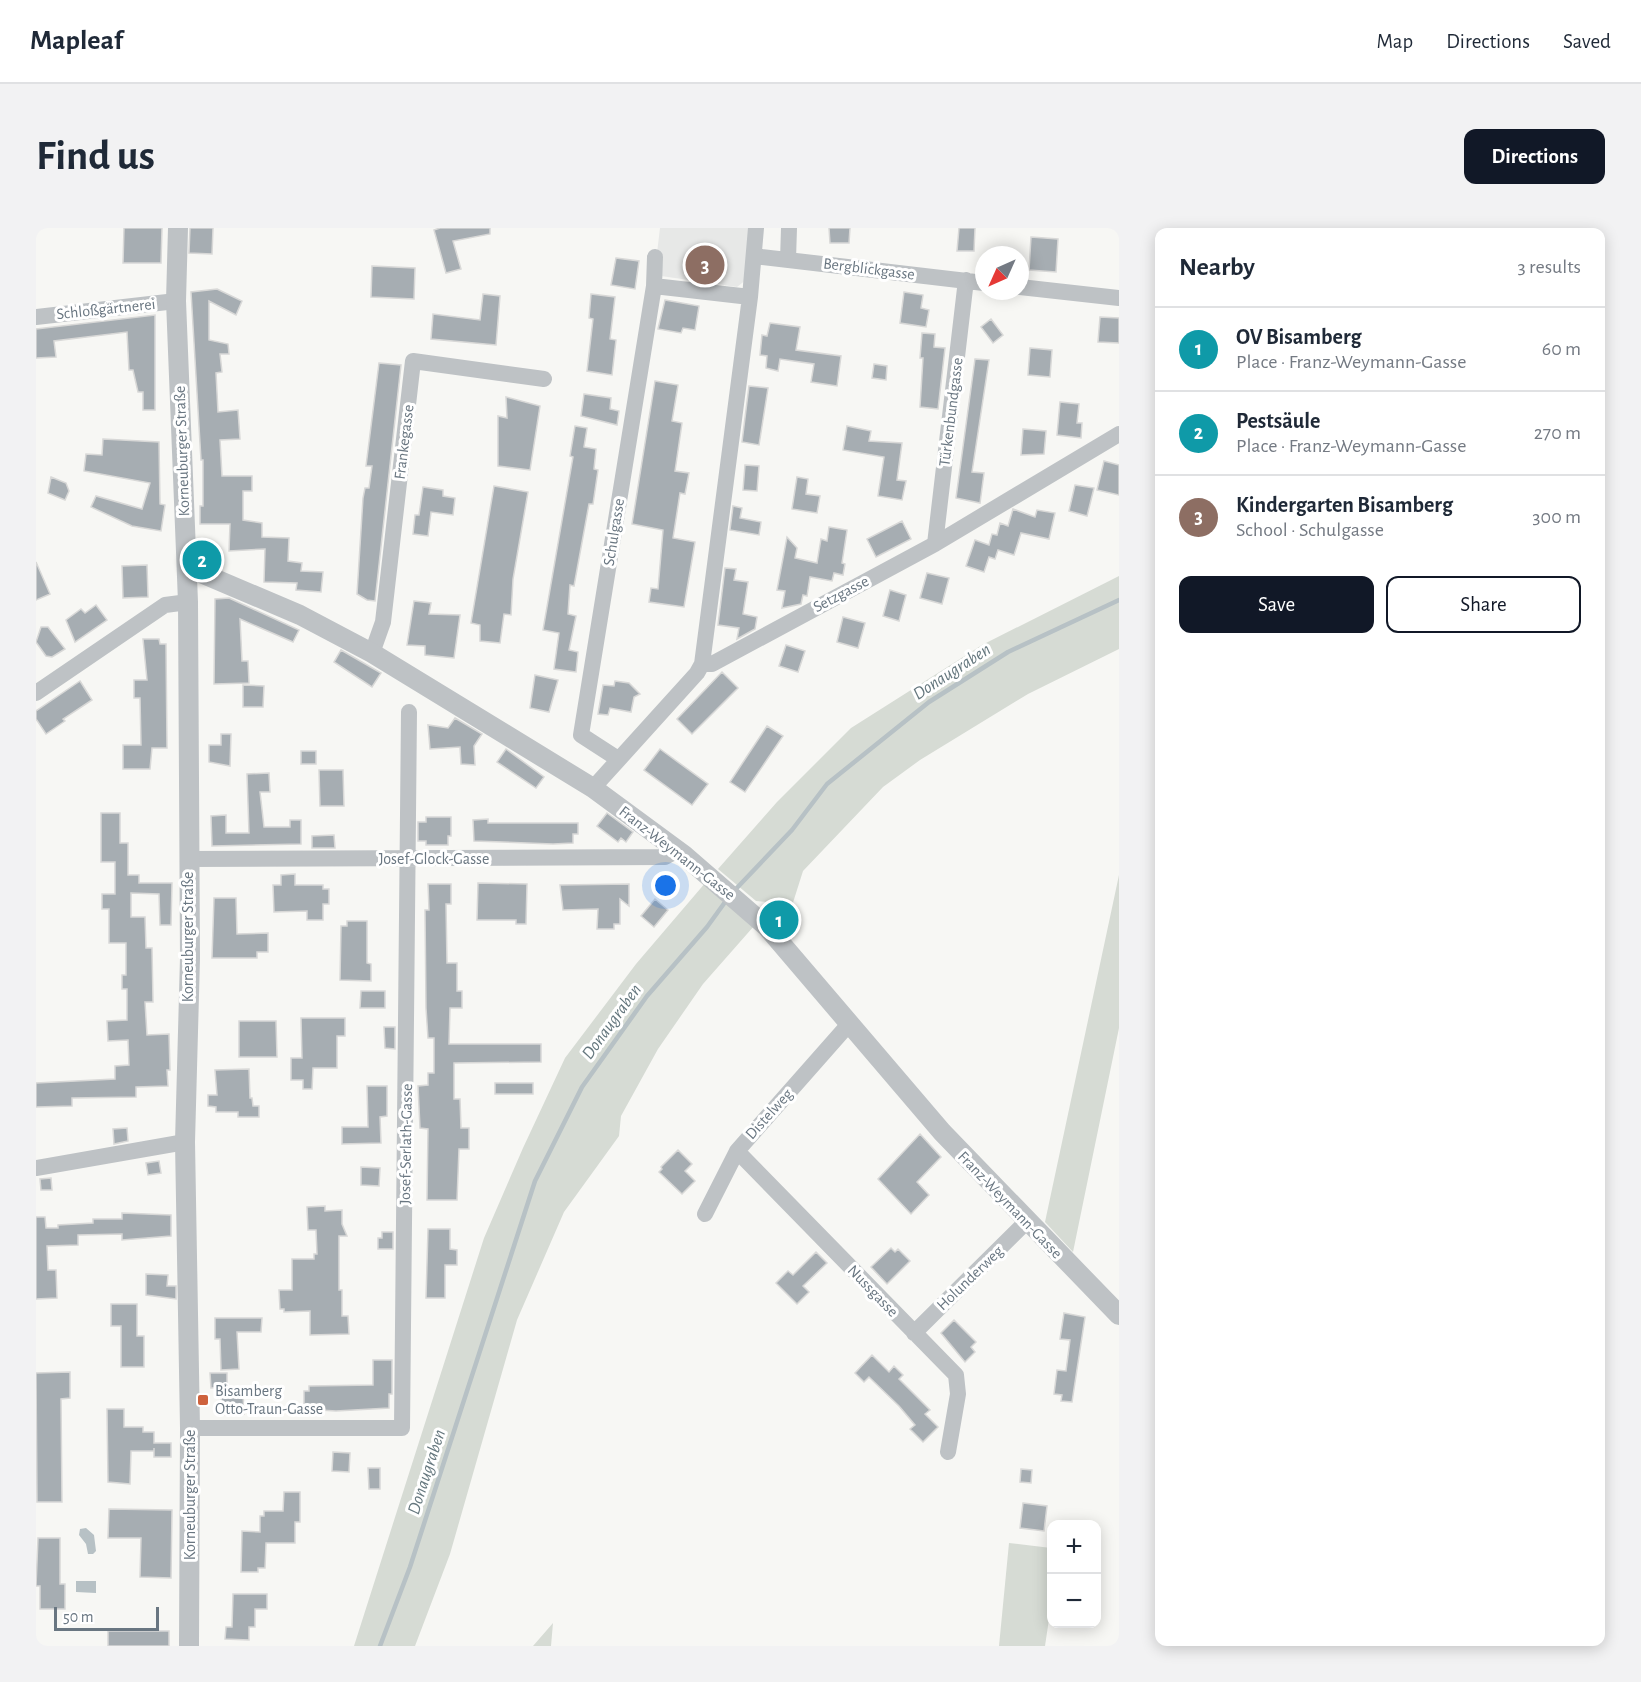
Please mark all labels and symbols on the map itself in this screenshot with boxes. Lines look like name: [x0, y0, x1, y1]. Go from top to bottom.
pin: 3: [686, 243, 724, 288]
north arrow: [975, 246, 1029, 300]
street label: Bergblickgasse: [822, 255, 916, 283]
street label: Schloßgärtnerei: [56, 296, 156, 322]
street label: Türkenbundgasse: [936, 357, 966, 467]
street label: Korneuburger Straße: [172, 385, 192, 517]
street label: Frankegasse: [391, 404, 417, 480]
street label: Schulgasse: [601, 497, 627, 567]
pin: 2: [182, 538, 222, 582]
street label: Setzgasse: [811, 573, 871, 615]
water label: Donaugraben: [910, 640, 994, 704]
street label: Franz-Weymann-Gasse: [615, 803, 738, 904]
street label: Josef-Glock-Gasse: [379, 851, 489, 867]
your location: [651, 871, 680, 900]
street label: Korneuburger Straße: [180, 872, 196, 1002]
pin: 1: [760, 898, 798, 942]
water label: Donaugraben: [579, 981, 645, 1063]
street label: Josef-Serlath-Gasse: [397, 1083, 415, 1205]
street label: Distelweg: [742, 1085, 796, 1142]
street label: Franz-Weymann-Gasse: [954, 1148, 1065, 1262]
street label: Holunderweg: [934, 1242, 1006, 1313]
street label: Nussgasse: [845, 1262, 901, 1320]
place label: Bisamberg Otto-Traun-Gasse: [215, 1383, 323, 1417]
marker: Bisamberg Otto-Traun-Gasse: [196, 1393, 210, 1407]
water label: Donaugraben: [405, 1427, 449, 1517]
street label: Korneuburger Straße: [182, 1430, 198, 1560]
scale bar: [54, 1604, 159, 1632]

